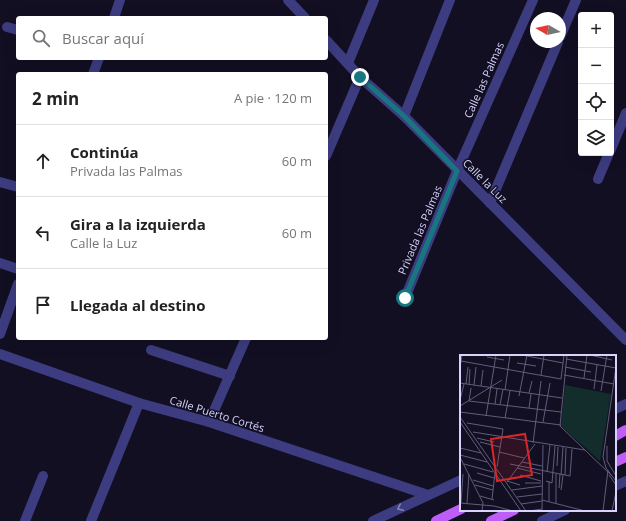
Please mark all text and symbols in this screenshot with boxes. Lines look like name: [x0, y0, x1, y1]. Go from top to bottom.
north arrow: [530, 12, 566, 48]
map controls: [578, 12, 614, 156]
button: +: [578, 12, 614, 48]
search box: [16, 16, 328, 60]
icon: search: [30, 27, 52, 49]
text: Buscar aquí: [62, 28, 144, 48]
street label: Calle las Palmas: [460, 39, 507, 120]
button: −: [578, 48, 614, 84]
route end: [351, 68, 369, 86]
button: locate: [578, 84, 614, 120]
text: 2 min: [32, 87, 79, 110]
text: A pie · 120 m: [234, 89, 312, 107]
button: layers: [578, 120, 614, 156]
text: Continúa: [70, 142, 139, 162]
icon: ahead: [32, 150, 54, 172]
text: 60 m: [282, 152, 312, 170]
street label: Calle la Luz: [460, 155, 511, 206]
text: Privada las Palmas: [70, 162, 183, 180]
street label: Privada las Palmas: [394, 183, 445, 277]
text: Gira a la izquierda: [70, 214, 206, 234]
icon: left: [32, 222, 54, 244]
text: 60 m: [282, 224, 312, 242]
text: Calle la Luz: [70, 234, 137, 252]
route start: [396, 289, 414, 307]
icon: arrive: [32, 294, 54, 316]
text: Llegada al destino: [70, 295, 205, 315]
inset map: [460, 355, 616, 511]
street label: Calle Puerto Cortés: [168, 392, 266, 435]
one-way arrow: [397, 503, 405, 511]

